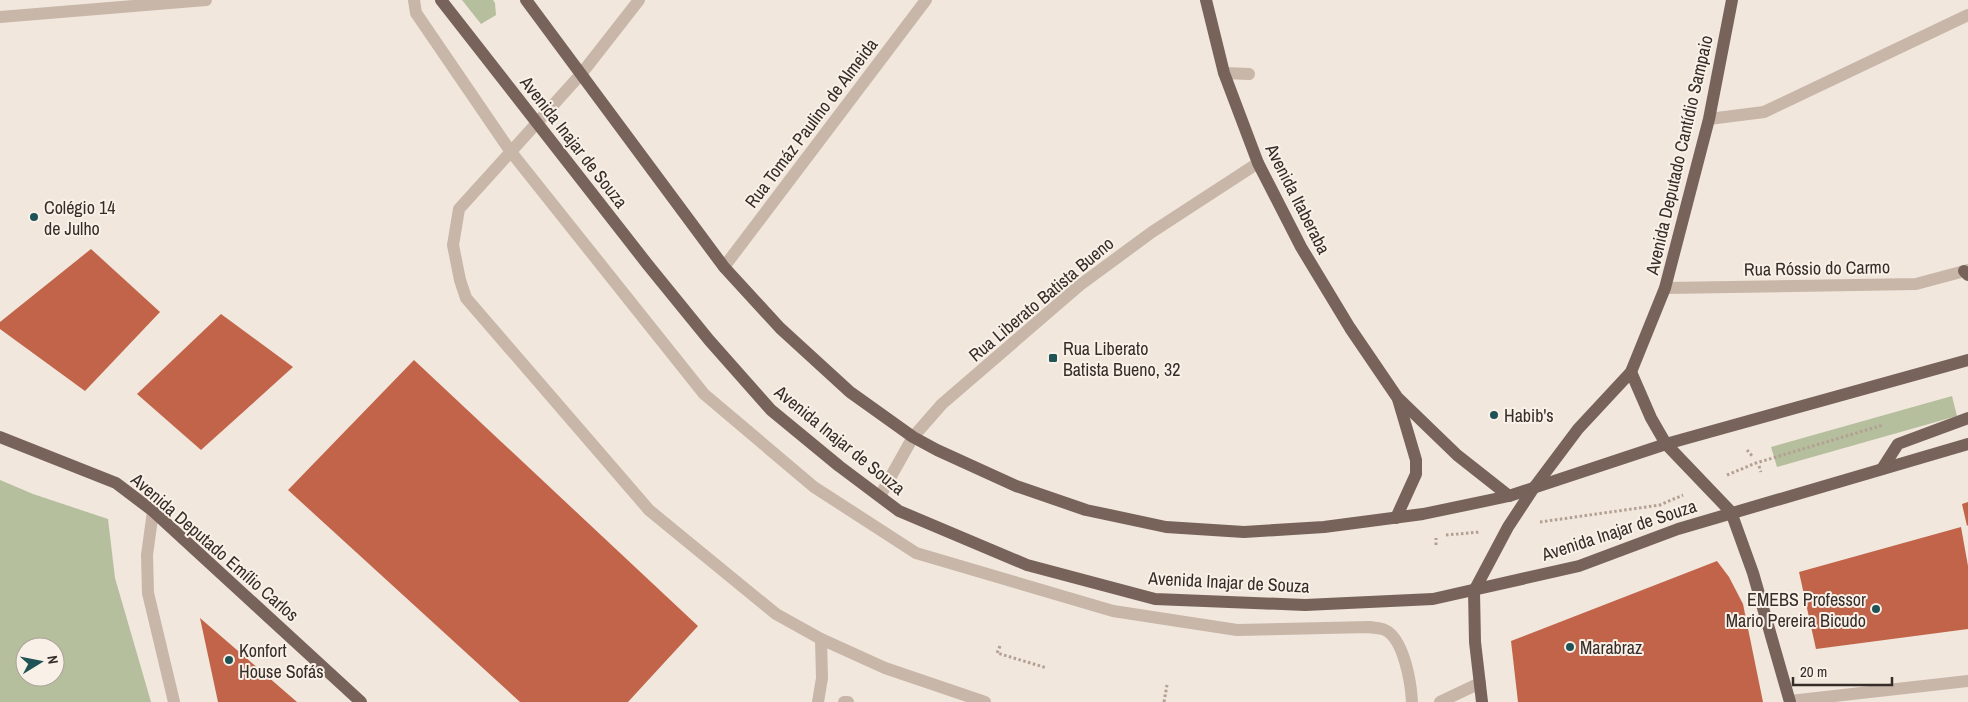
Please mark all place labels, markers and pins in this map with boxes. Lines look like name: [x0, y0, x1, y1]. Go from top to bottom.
place label: Colégio 14 de Julho: [44, 195, 115, 241]
marker: Colégio 14 de Julho: [28, 211, 40, 223]
place label: Rua Liberato Batista Bueno, 32: [1063, 336, 1180, 382]
marker: Rua Liberato Batista Bueno, 32: [1047, 352, 1059, 364]
place label: Habib's: [1504, 403, 1554, 428]
marker: Habib's: [1488, 409, 1500, 421]
place label: EMEBS Professor Mario Pereira Bicudo: [1726, 587, 1866, 633]
marker: EMEBS Professor Mario Pereira Bicudo: [1870, 603, 1882, 615]
place label: Marabraz: [1580, 635, 1642, 660]
place label: Konfort House Sofás: [239, 638, 324, 684]
marker: Marabraz: [1564, 641, 1576, 653]
marker: Konfort House Sofás: [223, 654, 235, 666]

